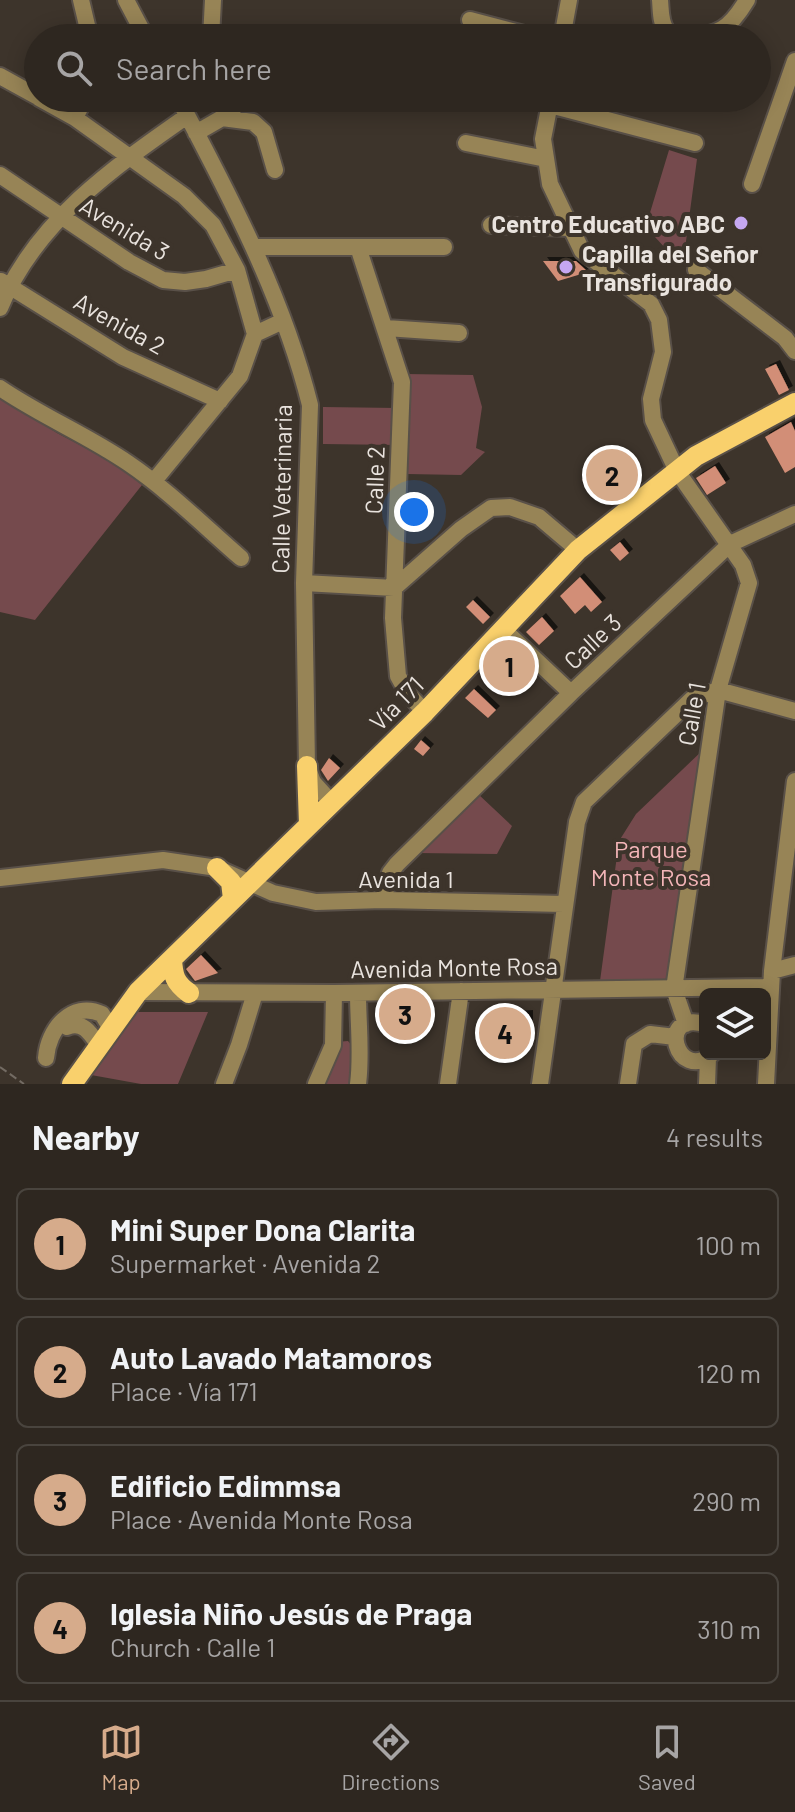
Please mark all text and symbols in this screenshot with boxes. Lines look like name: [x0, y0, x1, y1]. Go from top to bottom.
search box: [24, 24, 771, 112]
icon: search: [52, 46, 96, 90]
text: Search here: [116, 50, 272, 86]
street label: Avenida 3: [75, 190, 175, 266]
place label: Centro Educativo ABC: [491, 209, 725, 238]
marker: Centro Educativo ABC: [732, 214, 750, 232]
place label: Capilla del Señor Transfigurado: [582, 239, 759, 296]
marker: Capilla del Señor Transfigurado: [557, 258, 575, 276]
street label: Avenida 2: [69, 286, 171, 360]
street label: Calle Veterinaria: [265, 404, 297, 574]
street label: Calle 2: [358, 445, 390, 515]
pin: 2: [586, 445, 638, 505]
your location: [394, 492, 434, 532]
street label: Calle 3: [557, 607, 627, 675]
pin: 1: [483, 636, 535, 696]
street label: Vía 171: [363, 670, 429, 736]
street label: Calle 1: [671, 680, 711, 748]
park label: Parque Monte Rosa: [591, 834, 711, 891]
street label: Avenida 1: [358, 864, 454, 893]
street label: Avenida Monte Rosa: [350, 951, 558, 983]
pin: 3: [379, 984, 431, 1044]
map controls: [699, 988, 771, 1060]
button: layers: [699, 988, 771, 1060]
pin: 4: [479, 1003, 531, 1063]
text: Nearby: [32, 1116, 140, 1157]
text: 4 results: [666, 1121, 763, 1152]
text: Mini Super Dona Clarita: [110, 1211, 415, 1247]
text: 1: [55, 1229, 65, 1260]
text: 100 m: [696, 1229, 761, 1260]
text: Supermarket · Avenida 2: [110, 1247, 380, 1278]
text: Auto Lavado Matamoros: [110, 1339, 432, 1375]
text: 2: [53, 1357, 67, 1388]
text: 120 m: [697, 1357, 761, 1388]
text: Place · Vía 171: [110, 1375, 258, 1406]
text: Edificio Edimmsa: [110, 1467, 341, 1503]
text: 3: [53, 1485, 67, 1516]
text: 290 m: [692, 1485, 761, 1516]
text: Place · Avenida Monte Rosa: [110, 1503, 413, 1534]
text: Iglesia Niño Jesús de Praga: [110, 1595, 472, 1631]
text: 4: [52, 1613, 68, 1644]
text: 310 m: [697, 1613, 761, 1644]
text: Church · Calle 1: [110, 1631, 275, 1662]
tab: Map: [99, 1720, 143, 1794]
tab: Directions: [341, 1720, 440, 1794]
tab: Saved: [638, 1720, 696, 1794]

